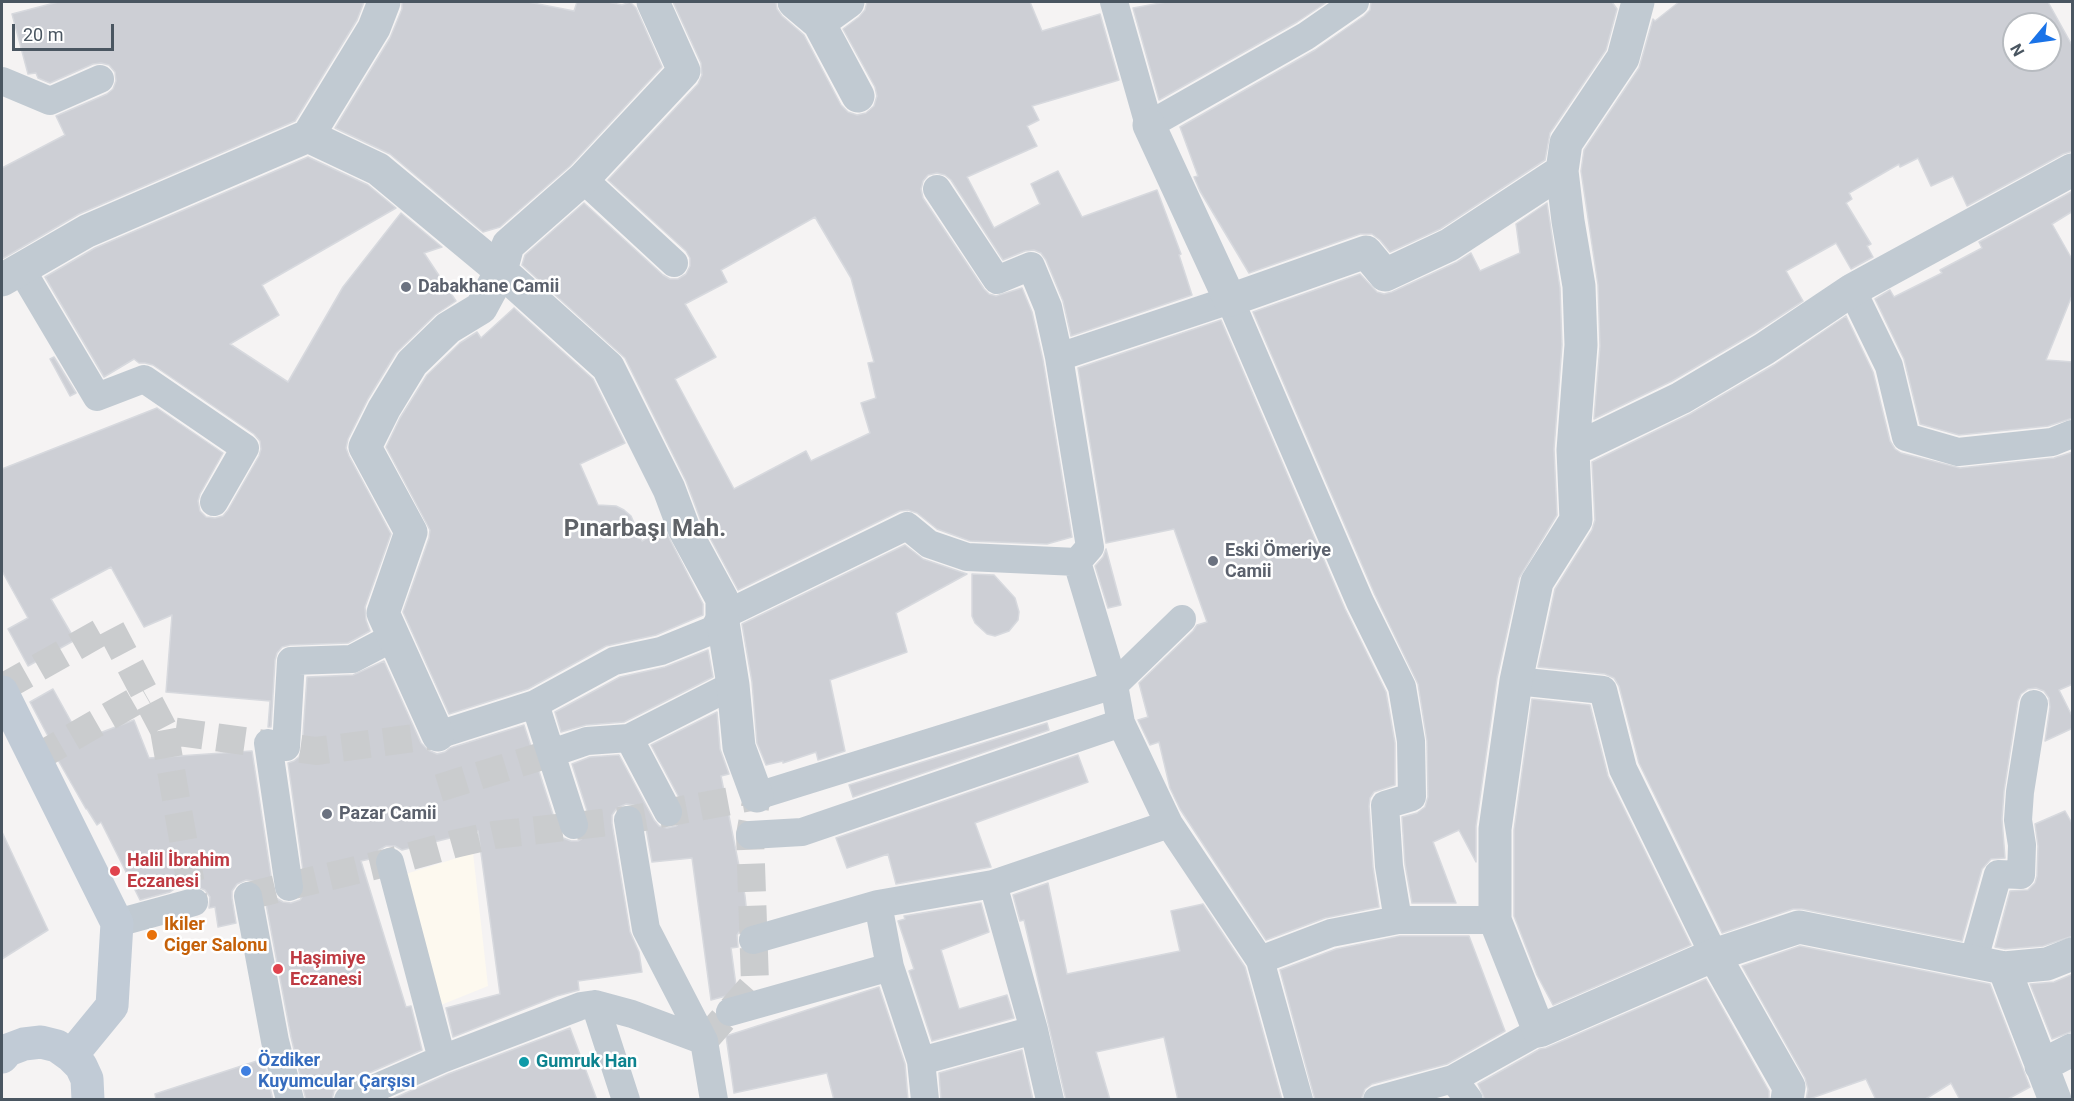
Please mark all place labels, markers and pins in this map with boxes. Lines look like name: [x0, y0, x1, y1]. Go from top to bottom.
place label: Dabakhane Camii: [418, 276, 559, 298]
marker: Dabakhane Camii: [399, 280, 413, 294]
place label: Eski Ömeriye Camii: [1225, 540, 1331, 582]
marker: Eski Ömeriye Camii: [1206, 554, 1220, 568]
place label: Pazar Camii: [339, 803, 437, 825]
marker: Pazar Camii: [320, 807, 334, 821]
place label: Halil İbrahim Eczanesi: [127, 850, 230, 892]
marker: Halil İbrahim Eczanesi: [108, 864, 122, 878]
place label: Ikiler Ciger Salonu: [164, 914, 267, 956]
marker: Ikiler Ciger Salonu: [145, 928, 159, 942]
place label: Haşimiye Eczanesi: [290, 948, 365, 990]
marker: Haşimiye Eczanesi: [271, 962, 285, 976]
place label: Özdiker Kuyumcular Çarşısı: [258, 1050, 415, 1092]
place label: Gumruk Han: [536, 1051, 637, 1073]
marker: Gumruk Han: [517, 1055, 531, 1069]
marker: Özdiker Kuyumcular Çarşısı: [239, 1064, 253, 1078]

